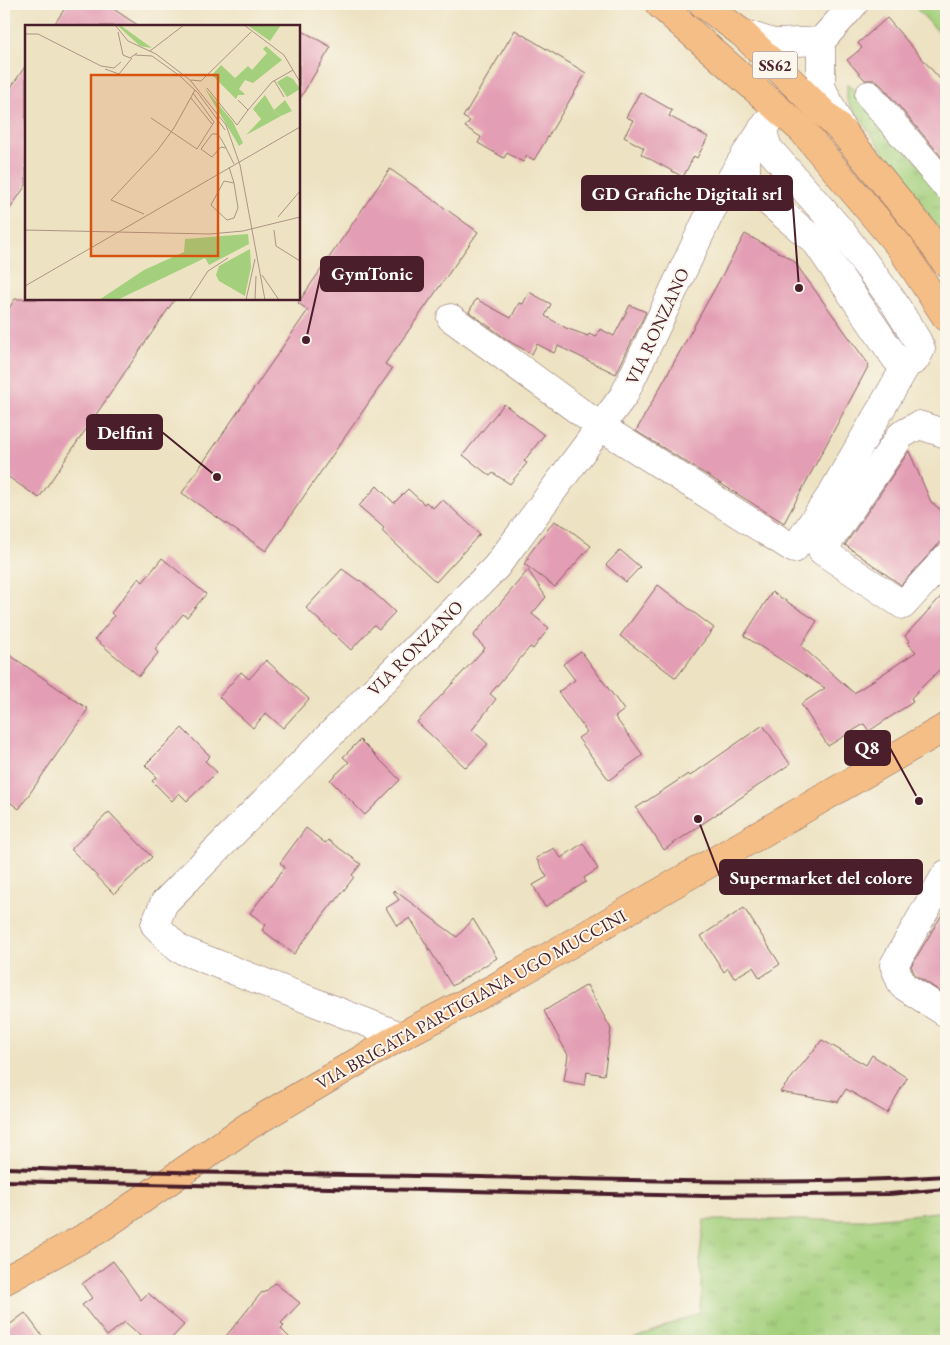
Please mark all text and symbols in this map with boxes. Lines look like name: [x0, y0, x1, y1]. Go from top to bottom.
inset map: [25, 25, 300, 300]
road number: SS62: [752, 52, 798, 78]
callout: GD Grafiche Digitali srl: [582, 176, 792, 210]
text: GD Grafiche Digitali srl: [592, 181, 783, 206]
callout: GymTonic: [321, 257, 423, 291]
text: GymTonic: [331, 261, 413, 286]
street label: VIA RONZANO: [620, 264, 694, 388]
callout: Delfini: [87, 415, 162, 449]
text: Delfini: [97, 420, 153, 445]
street label: VIA RONZANO: [362, 595, 468, 701]
callout: Q8: [845, 731, 890, 765]
text: Q8: [855, 735, 879, 760]
callout: Supermarket del colore: [720, 860, 922, 894]
text: Supermarket del colore: [730, 865, 912, 890]
street label: VIA BRIGATA PARTIGIANA UGO MUCCINI: [312, 904, 630, 1094]

